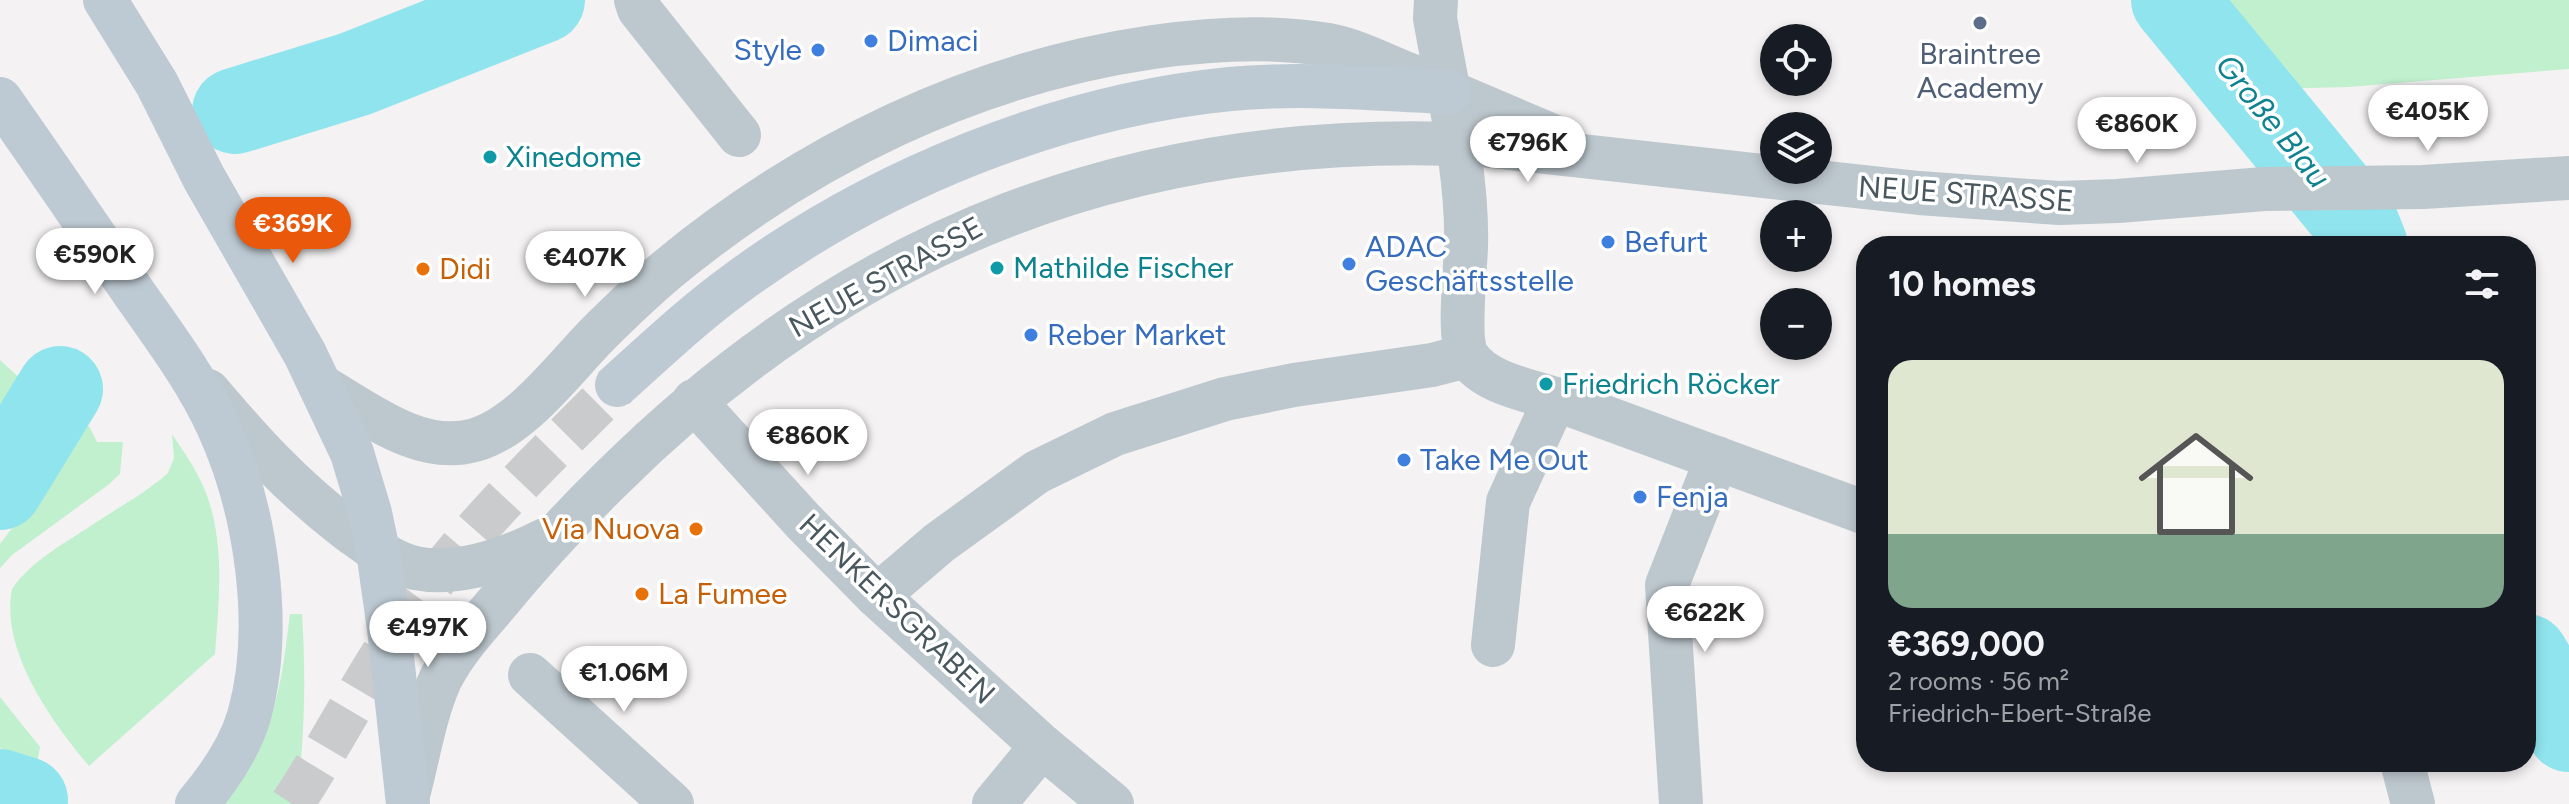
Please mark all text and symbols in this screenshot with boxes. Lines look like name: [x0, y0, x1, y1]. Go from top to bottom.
marker: Braintree Academy: [1971, 14, 1989, 32]
place label: Dimaci: [887, 22, 979, 59]
map controls: [1760, 24, 1832, 360]
button: locate: [1760, 24, 1832, 96]
place label: Style: [733, 31, 802, 68]
marker: Dimaci: [862, 32, 880, 50]
place label: Braintree Academy: [1917, 35, 2044, 106]
marker: Style: [809, 41, 827, 59]
water label: Große Blau: [2208, 47, 2338, 195]
pin: €405K: [2372, 85, 2484, 153]
text: €405K: [2386, 95, 2470, 127]
pin: €860K: [2081, 97, 2193, 165]
text: €860K: [2095, 107, 2179, 139]
button: layers: [1760, 112, 1832, 184]
pin: €796K: [1472, 116, 1584, 184]
text: €796K: [1488, 126, 1568, 158]
place label: Xinedome: [506, 138, 641, 175]
marker: Xinedome: [481, 148, 499, 166]
street label: NEUE STRASSE: [1857, 168, 2075, 219]
pin: €369K: [237, 197, 349, 265]
button: +: [1760, 200, 1832, 272]
text: €369K: [253, 207, 333, 239]
street label: NEUE STRASSE: [782, 208, 989, 345]
place label: Befurt: [1624, 223, 1708, 260]
pin: €590K: [39, 228, 151, 296]
place label: ADAC Geschäftsstelle: [1365, 228, 1574, 299]
pin: €407K: [529, 231, 641, 299]
marker: Befurt: [1599, 233, 1617, 251]
text: €590K: [54, 238, 136, 270]
text: €407K: [543, 241, 627, 273]
place label: Mathilde Fischer: [1013, 249, 1233, 286]
place label: Didi: [439, 250, 491, 287]
marker: ADAC Geschäftsstelle: [1340, 255, 1358, 273]
marker: Mathilde Fischer: [988, 259, 1006, 277]
marker: Didi: [414, 260, 432, 278]
icon: filters: [2460, 262, 2504, 306]
text: 10 homes: [1888, 264, 2036, 305]
button: −: [1760, 288, 1832, 360]
place label: Reber Market: [1047, 316, 1226, 353]
marker: Reber Market: [1022, 326, 1040, 344]
place label: Friedrich Röcker: [1562, 365, 1780, 402]
marker: Friedrich Röcker: [1537, 375, 1555, 393]
pin: €860K: [752, 409, 864, 477]
icon: home: [2124, 412, 2268, 556]
text: €860K: [766, 419, 850, 451]
place label: Take Me Out: [1420, 441, 1589, 478]
marker: Take Me Out: [1395, 451, 1413, 469]
place label: Fenja: [1656, 478, 1729, 515]
marker: Fenja: [1631, 488, 1649, 506]
street label: HENKERSGRABEN: [792, 506, 1003, 712]
place label: Via Nuova: [542, 510, 680, 547]
marker: Via Nuova: [687, 520, 705, 538]
place label: La Fumee: [658, 575, 787, 612]
marker: La Fumee: [633, 585, 651, 603]
pin: €622K: [1649, 586, 1761, 654]
text: €622K: [1665, 596, 1745, 628]
pin: €497K: [372, 601, 484, 669]
text: €497K: [387, 611, 469, 643]
text: €369,000: [1888, 624, 2045, 665]
pin: €1.06M: [559, 646, 689, 714]
text: €1.06M: [579, 656, 669, 688]
text: 2 rooms · 56 m²: [1888, 665, 2069, 697]
text: Friedrich-Ebert-Straße: [1888, 697, 2151, 729]

